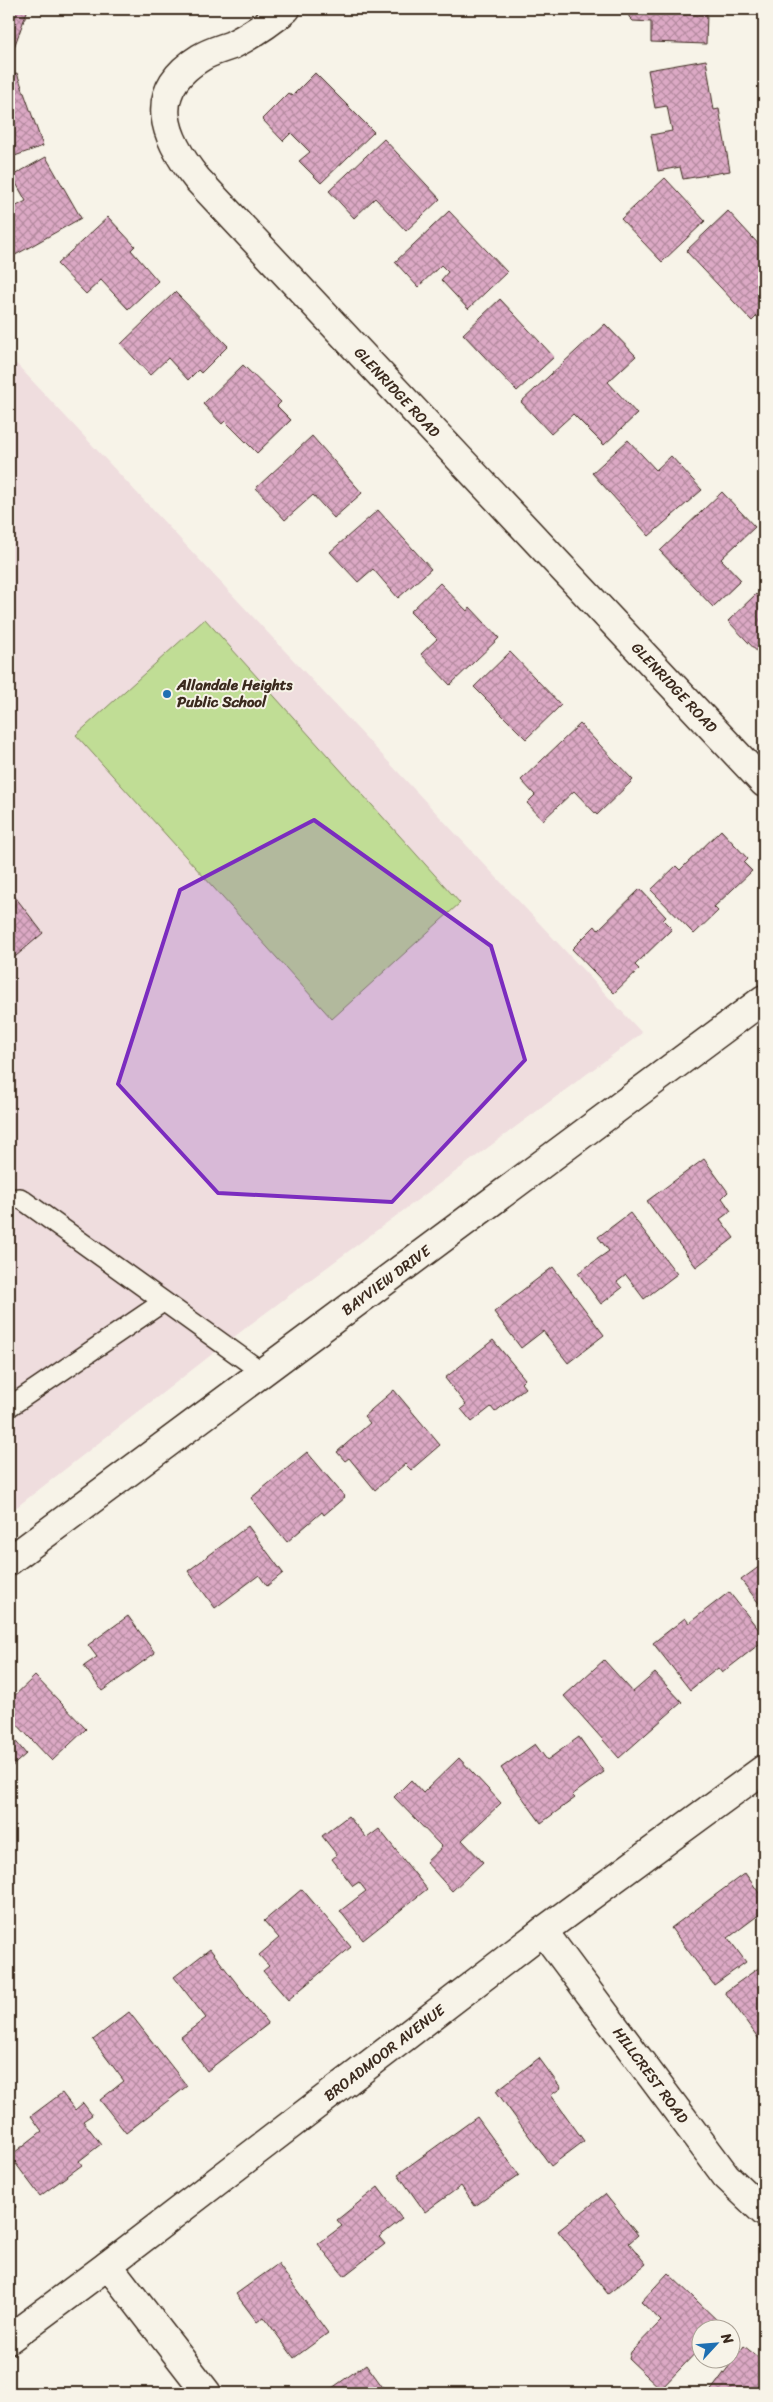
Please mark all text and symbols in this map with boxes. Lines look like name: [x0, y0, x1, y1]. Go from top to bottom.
street label: GLENRIDGE ROAD: [348, 341, 447, 444]
street label: GLENRIDGE ROAD: [625, 636, 724, 739]
place label: Allandale Heights Public School: [176, 672, 293, 715]
marker: Allandale Heights Public School: [161, 688, 173, 700]
street label: BAYVIEW DRIVE: [336, 1237, 438, 1322]
street label: BROADMOOR AVENUE: [318, 1997, 452, 2108]
street label: HILLCREST ROAD: [606, 2021, 696, 2129]
north arrow: [690, 2320, 740, 2370]
text: N: [713, 2328, 741, 2349]

